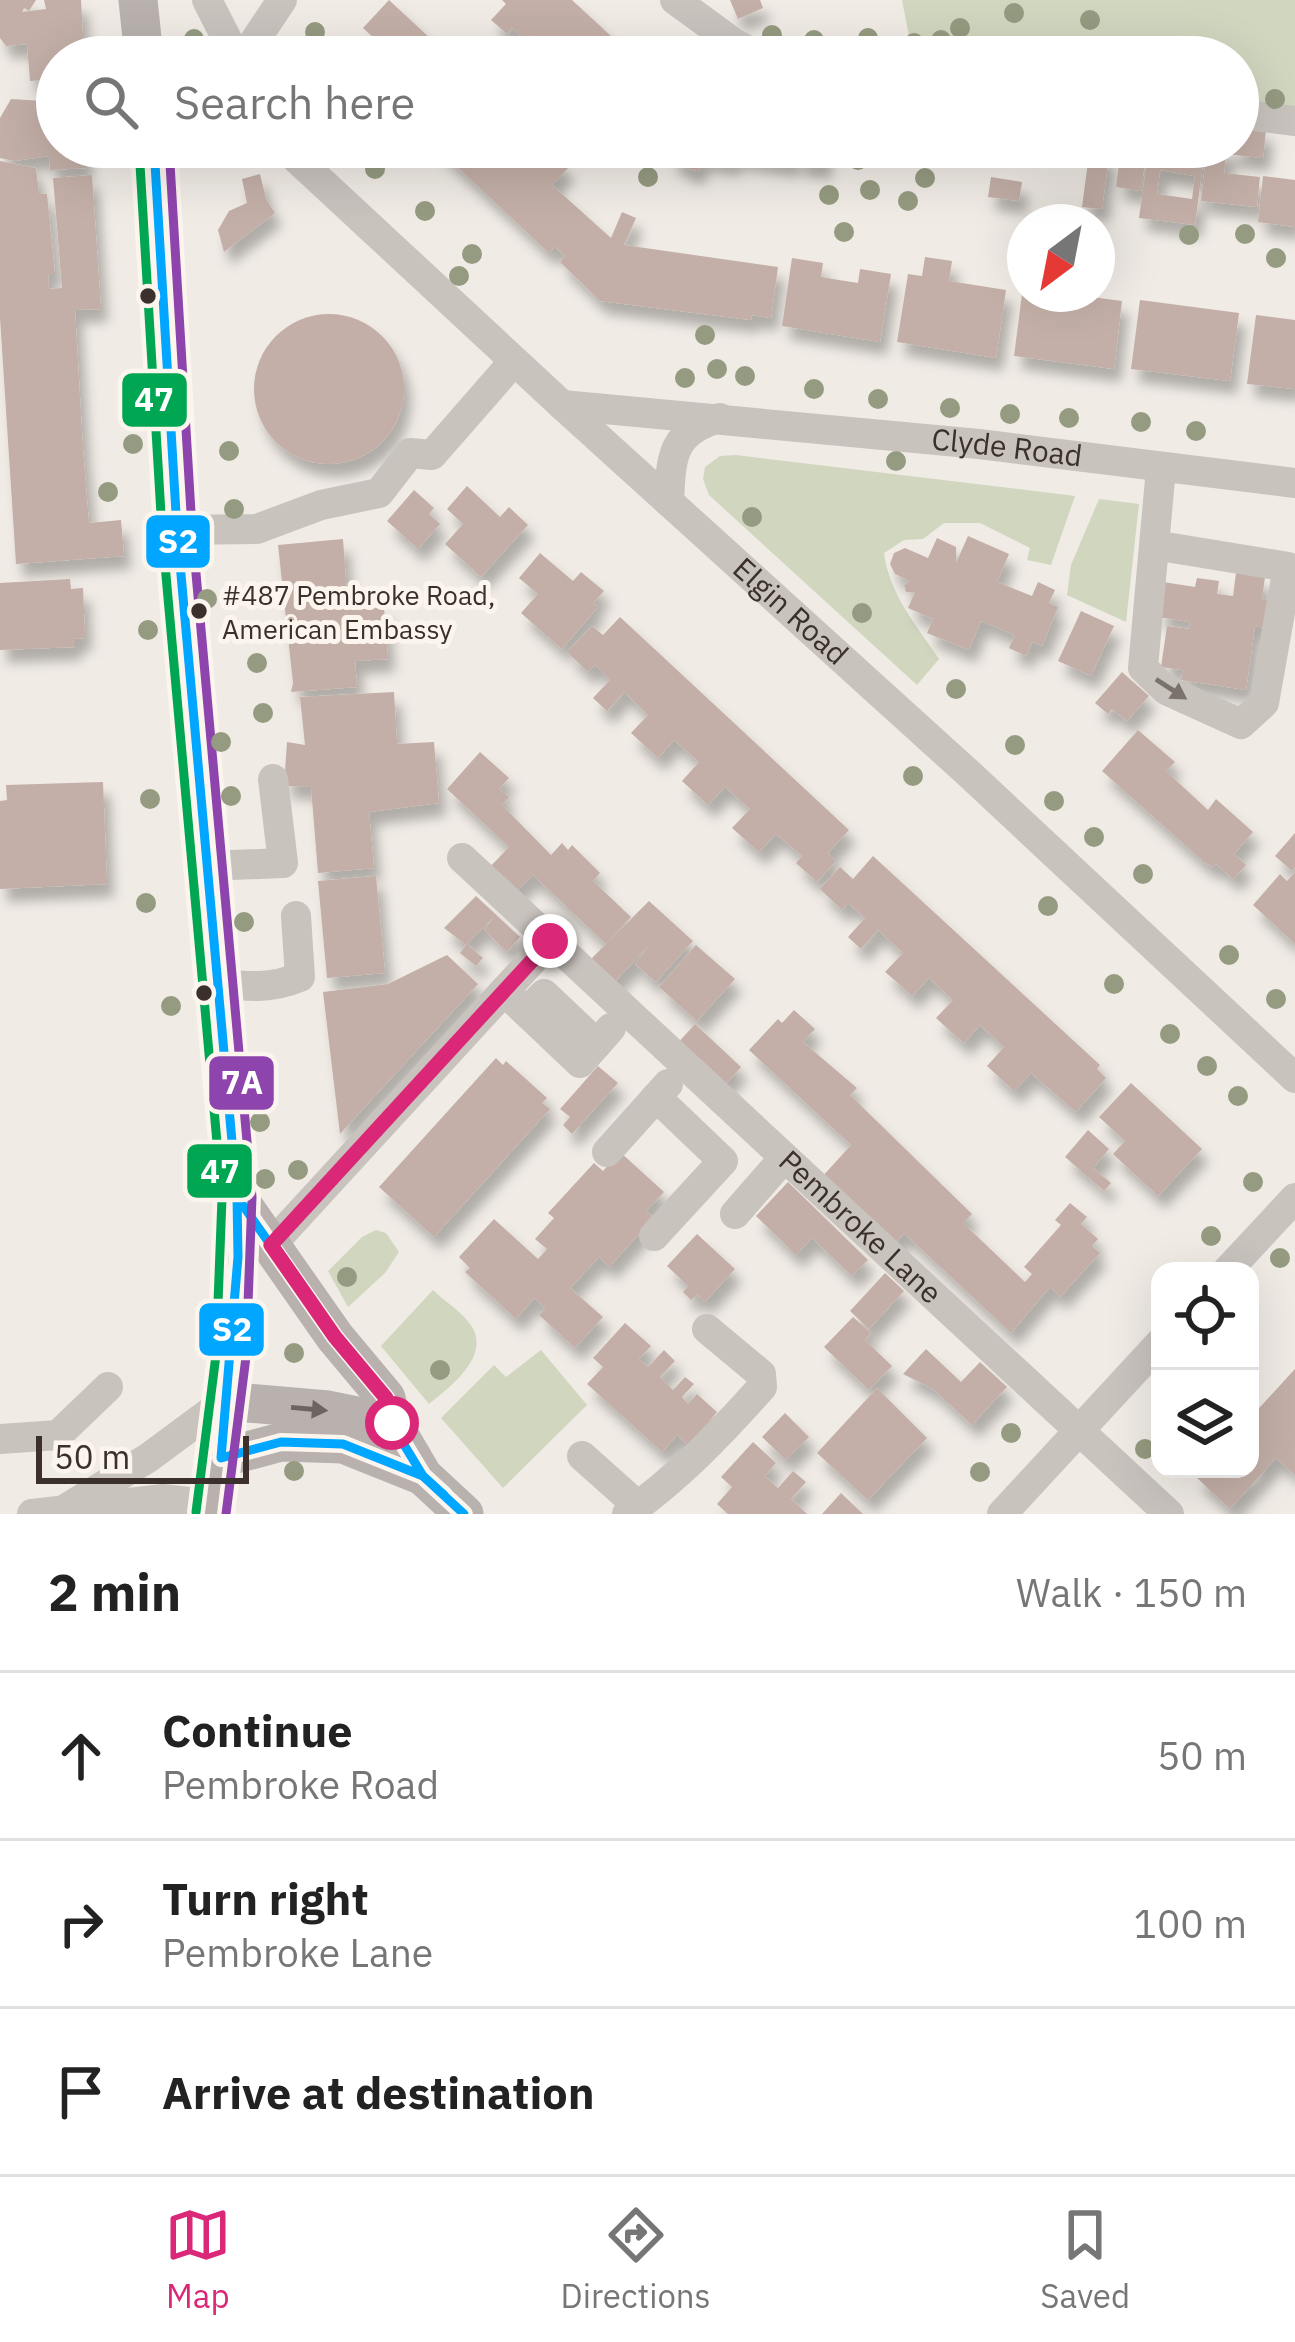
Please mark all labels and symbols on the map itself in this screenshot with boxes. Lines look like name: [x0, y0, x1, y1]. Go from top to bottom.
north arrow: [1007, 204, 1115, 312]
unlabelled marker: [137, 285, 159, 307]
line badge: 47: [120, 371, 189, 429]
text: 47: [134, 377, 174, 420]
street label: Clyde Road: [930, 419, 1085, 475]
line badge: S2: [144, 513, 212, 570]
text: S2: [158, 519, 198, 562]
street label: Elgin Road: [725, 548, 857, 673]
place label: #487 Pembroke Road, American Embassy: [222, 577, 495, 646]
marker: #487 Pembroke Road, American Embassy: [188, 600, 210, 622]
one-way arrow: [1154, 677, 1187, 699]
route end: [523, 914, 577, 968]
unlabelled marker: [193, 982, 215, 1004]
line badge: 7A: [207, 1054, 276, 1112]
text: 7A: [221, 1060, 263, 1103]
street label: Pembroke Lane: [771, 1141, 951, 1312]
line badge: 47: [185, 1142, 254, 1200]
text: 47: [200, 1149, 240, 1192]
line badge: S2: [197, 1301, 266, 1358]
text: S2: [212, 1307, 252, 1350]
route start: [365, 1396, 419, 1450]
one-way arrow: [291, 1399, 328, 1418]
scale bar: [36, 1430, 249, 1483]

